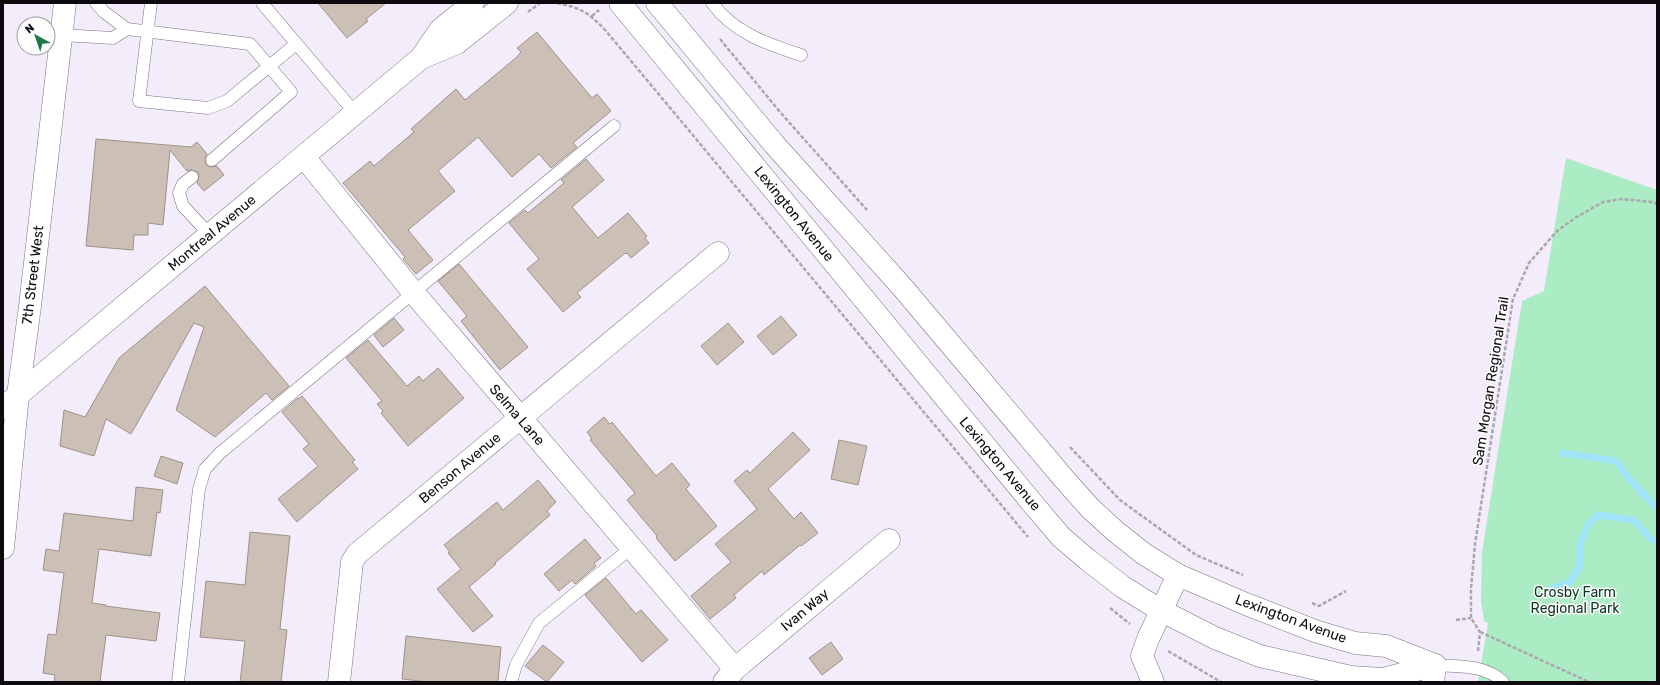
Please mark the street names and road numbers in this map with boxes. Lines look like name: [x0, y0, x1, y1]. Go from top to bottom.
street label: Lexington Avenue: [750, 163, 838, 265]
street label: Montreal Avenue: [165, 191, 259, 275]
street label: 7th Street West: [18, 224, 48, 325]
street label: Sam Morgan Regional Trail: [1469, 295, 1513, 467]
street label: Selma Lane: [486, 381, 548, 449]
street label: Lexington Avenue: [956, 414, 1044, 515]
street label: Benson Avenue: [416, 429, 504, 507]
street label: Ivan Way: [778, 585, 832, 635]
street label: Lexington Avenue: [1233, 591, 1349, 647]

